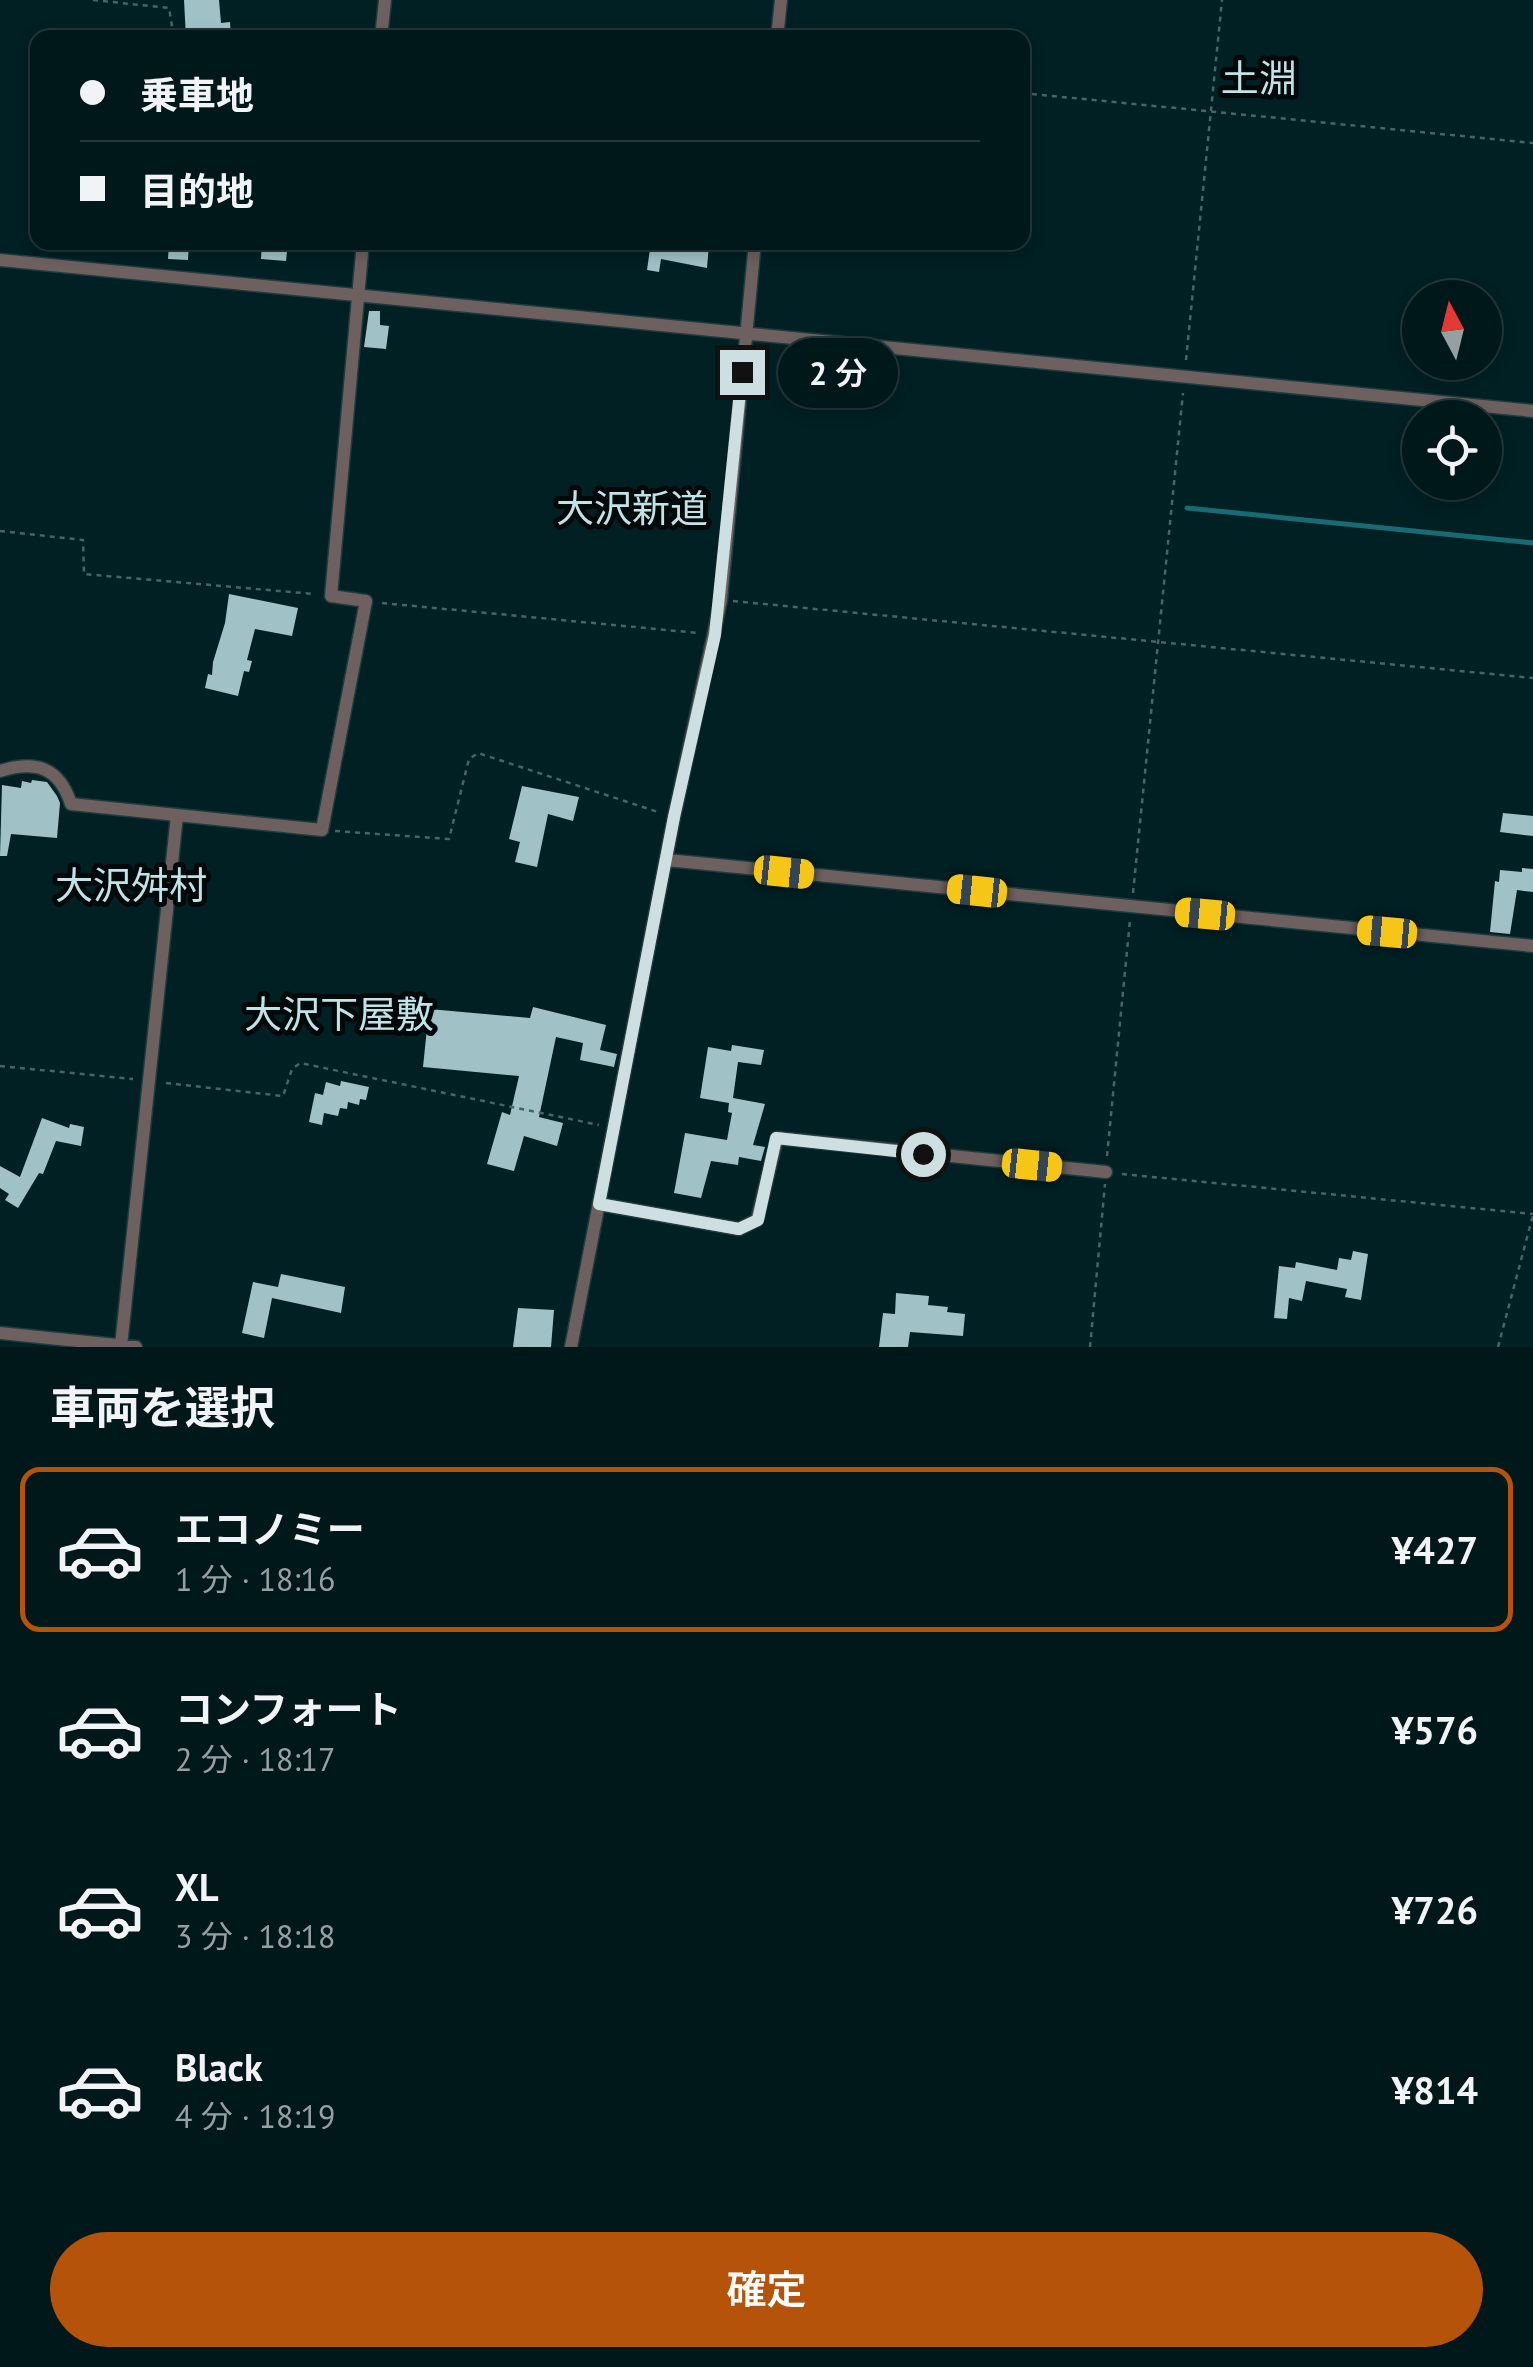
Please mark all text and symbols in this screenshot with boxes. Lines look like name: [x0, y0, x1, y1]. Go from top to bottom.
district label: 土淵: [1221, 53, 1297, 102]
text: 乗車地: [140, 70, 254, 119]
text: 目的地: [140, 166, 254, 215]
north arrow: [1402, 280, 1502, 380]
map controls: [1402, 280, 1502, 500]
callout: 2 分: [777, 337, 897, 407]
route end: [720, 350, 765, 395]
text: 2 分: [809, 352, 867, 394]
button: locate: [1402, 400, 1502, 500]
district label: 大沢新道: [556, 483, 708, 532]
car: [753, 854, 815, 890]
district label: 大沢舛村: [55, 860, 207, 909]
car: [946, 873, 1008, 909]
car: [1174, 896, 1236, 932]
car: [1356, 914, 1418, 950]
district label: 大沢下屋敷: [244, 989, 434, 1038]
route start: [901, 1132, 946, 1177]
car: [1001, 1147, 1063, 1183]
text: 車両を選択: [50, 1378, 275, 1436]
text: エコノミー: [175, 1504, 365, 1553]
icon: car: [55, 1505, 145, 1595]
text: ¥427: [1392, 1525, 1478, 1574]
text: 1 分 · 18:16: [175, 1558, 335, 1600]
text: コンフォート: [175, 1684, 402, 1733]
icon: car: [55, 1685, 145, 1775]
text: ¥576: [1392, 1705, 1478, 1754]
text: 2 分 · 18:17: [175, 1738, 335, 1780]
text: XL: [175, 1862, 219, 1911]
icon: car: [55, 1865, 145, 1955]
text: ¥726: [1392, 1885, 1478, 1934]
text: 3 分 · 18:18: [175, 1915, 335, 1957]
text: Black: [175, 2042, 263, 2091]
icon: car: [55, 2045, 145, 2135]
text: ¥814: [1392, 2065, 1478, 2114]
text: 4 分 · 18:19: [175, 2095, 335, 2137]
button: 確定: [50, 2232, 1483, 2347]

